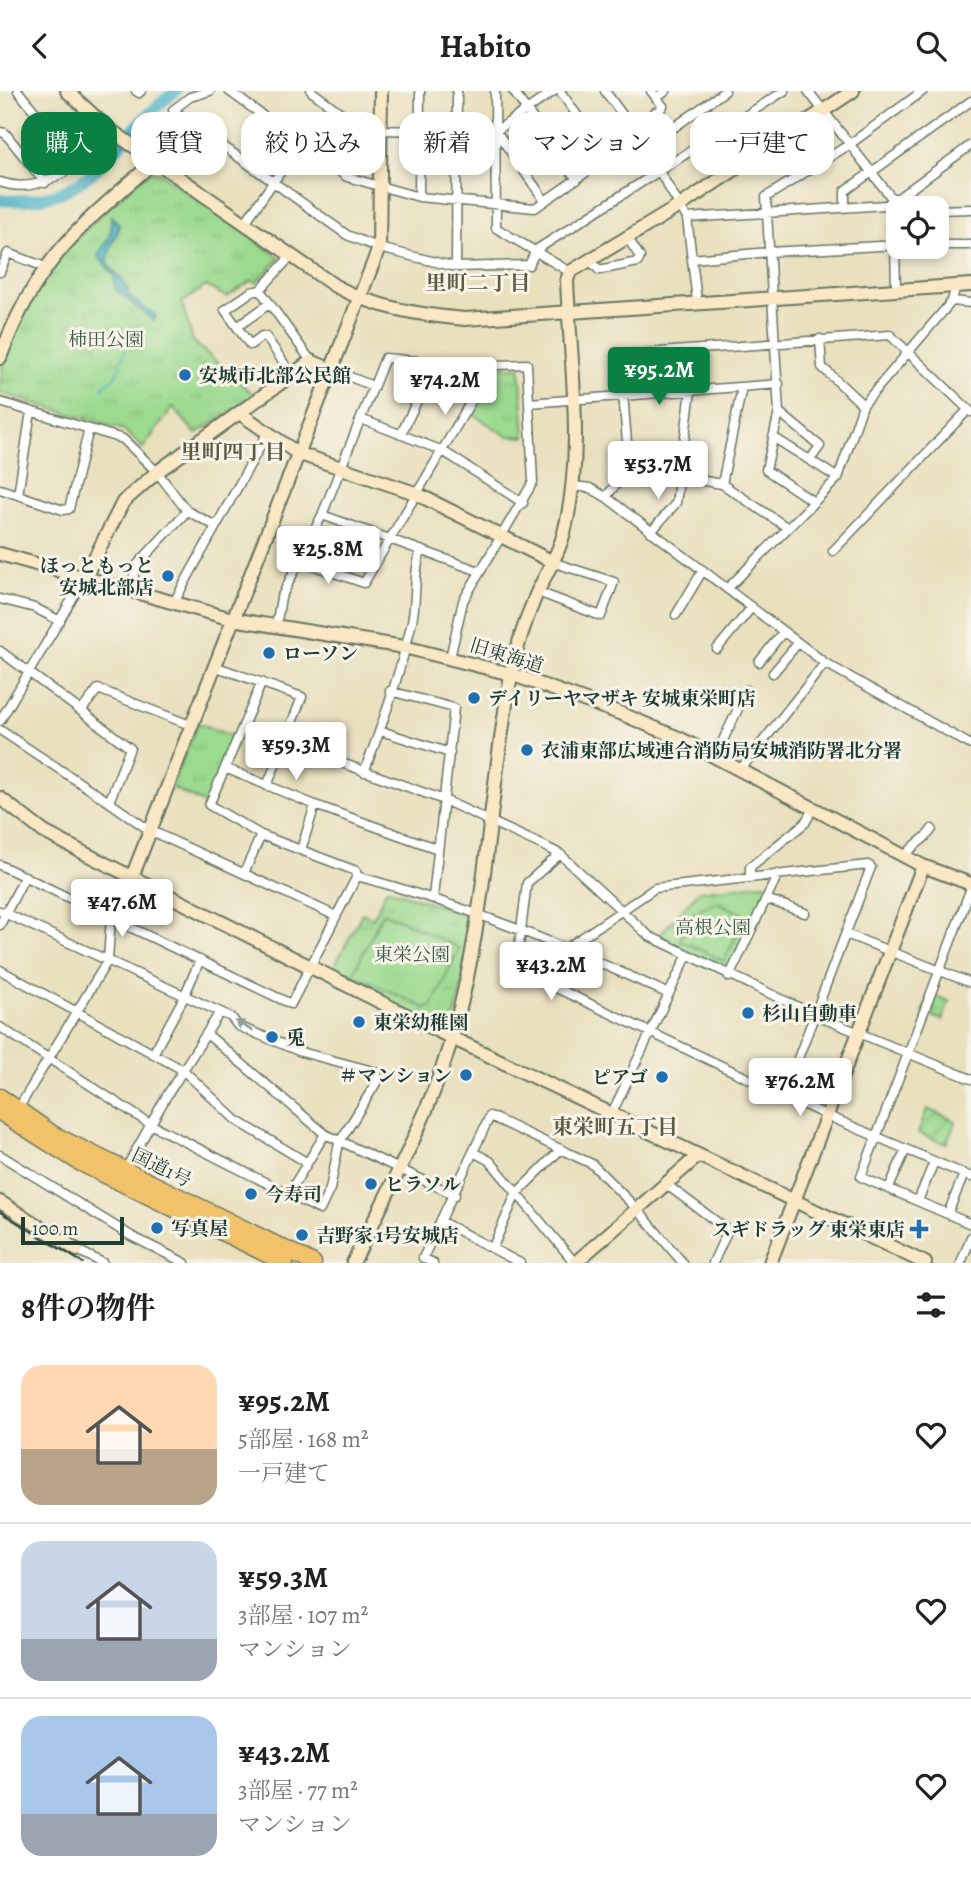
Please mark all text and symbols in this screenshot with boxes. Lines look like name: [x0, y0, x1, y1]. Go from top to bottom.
text: Habito: [440, 24, 531, 68]
icon: back: [21, 27, 59, 65]
icon: search: [912, 27, 950, 65]
chip: 購入: [21, 112, 117, 175]
chip: 賃貸: [131, 112, 227, 175]
chip: 絞り込み: [241, 112, 385, 175]
chip: 新着: [399, 112, 495, 175]
chip: マンション: [509, 112, 676, 175]
chip: 一戸建て: [690, 112, 834, 175]
map controls: [886, 196, 949, 259]
button: locate: [886, 196, 949, 259]
district label: 里町二丁目: [426, 269, 531, 297]
park label: 柿田公園: [68, 327, 144, 353]
pin: ¥95.2M: [602, 347, 716, 407]
text: ¥95.2M: [624, 354, 694, 385]
pin: ¥74.2M: [388, 357, 502, 417]
place label: 安城市北部公民館: [199, 363, 351, 389]
text: ¥74.2M: [410, 364, 480, 395]
marker: 安城市北部公民館: [177, 367, 193, 383]
district label: 里町四丁目: [181, 438, 286, 466]
pin: ¥53.7M: [601, 441, 715, 501]
text: ¥53.7M: [624, 448, 692, 479]
pin: ¥25.8M: [271, 526, 385, 586]
text: ¥25.8M: [293, 533, 363, 564]
place label: ほっともっと 安城北部店: [40, 553, 154, 601]
marker: ほっともっと 安城北部店: [160, 568, 176, 584]
street label: 旧東海道: [467, 632, 547, 680]
place label: ローソン: [283, 641, 358, 667]
marker: ローソン: [261, 645, 277, 661]
place label: デイリーヤマザキ 安城東栄町店: [488, 686, 756, 712]
marker: デイリーヤマザキ 安城東栄町店: [466, 690, 482, 706]
pin: ¥59.3M: [239, 723, 353, 782]
text: ¥59.3M: [261, 729, 331, 760]
place label: 衣浦東部広域連合消防局安城消防署北分署: [541, 738, 902, 764]
marker: 衣浦東部広域連合消防局安城消防署北分署: [519, 742, 535, 758]
pin: ¥47.6M: [65, 879, 179, 939]
text: ¥47.6M: [87, 886, 157, 917]
park label: 高根公園: [675, 915, 751, 941]
park label: 東栄公園: [374, 942, 450, 968]
pin: ¥43.2M: [494, 943, 608, 1002]
text: ¥43.2M: [516, 949, 586, 980]
place label: 杉山自動車: [762, 1001, 857, 1027]
marker: 杉山自動車: [740, 1005, 756, 1021]
place label: 東栄幼稚園: [373, 1010, 468, 1036]
marker: 東栄幼稚園: [351, 1014, 367, 1030]
one-way arrow: [234, 1020, 254, 1033]
place label: 兎: [286, 1025, 305, 1051]
marker: 兎: [264, 1029, 280, 1045]
pin: ¥76.2M: [743, 1059, 857, 1118]
place label: ＃マンション: [339, 1063, 452, 1089]
place label: ピアゴ: [592, 1065, 648, 1091]
text: ¥76.2M: [765, 1065, 835, 1096]
marker: ＃マンション: [458, 1067, 474, 1083]
marker: ピアゴ: [654, 1069, 670, 1085]
district label: 東栄町五丁目: [552, 1113, 678, 1141]
street label: 国道1号: [127, 1142, 196, 1194]
place label: ヒラソル: [385, 1172, 461, 1198]
marker: ヒラソル: [363, 1176, 379, 1192]
place label: 今寿司: [265, 1182, 322, 1208]
marker: 今寿司: [243, 1186, 259, 1202]
scale bar: [21, 1214, 124, 1246]
text: 100 m: [32, 1216, 78, 1242]
place label: 写真屋: [171, 1216, 228, 1242]
place label: スギドラッグ 東栄東店: [712, 1217, 905, 1243]
marker: 写真屋: [149, 1220, 165, 1236]
marker: スギドラッグ 東栄東店: [911, 1221, 927, 1237]
place label: 吉野家 1号安城店: [316, 1223, 459, 1249]
marker: 吉野家 1号安城店: [294, 1227, 310, 1243]
icon: filters: [912, 1286, 950, 1324]
text: 8件の物件: [21, 1288, 155, 1328]
text: ¥95.2M: [238, 1381, 330, 1421]
icon: home: [77, 1393, 161, 1477]
icon: heart: [912, 1416, 950, 1454]
text: 5部屋 · 168 m²: [238, 1424, 368, 1455]
text: 一戸建て: [238, 1458, 330, 1489]
text: ¥59.3M: [238, 1557, 328, 1597]
icon: home: [77, 1569, 161, 1653]
icon: heart: [912, 1592, 950, 1630]
text: 3部屋 · 107 m²: [238, 1600, 368, 1631]
text: マンション: [238, 1634, 352, 1665]
text: ¥43.2M: [238, 1732, 330, 1772]
icon: home: [77, 1744, 161, 1828]
icon: heart: [912, 1767, 950, 1805]
text: 3部屋 · 77 m²: [238, 1775, 358, 1806]
text: マンション: [238, 1809, 352, 1840]

